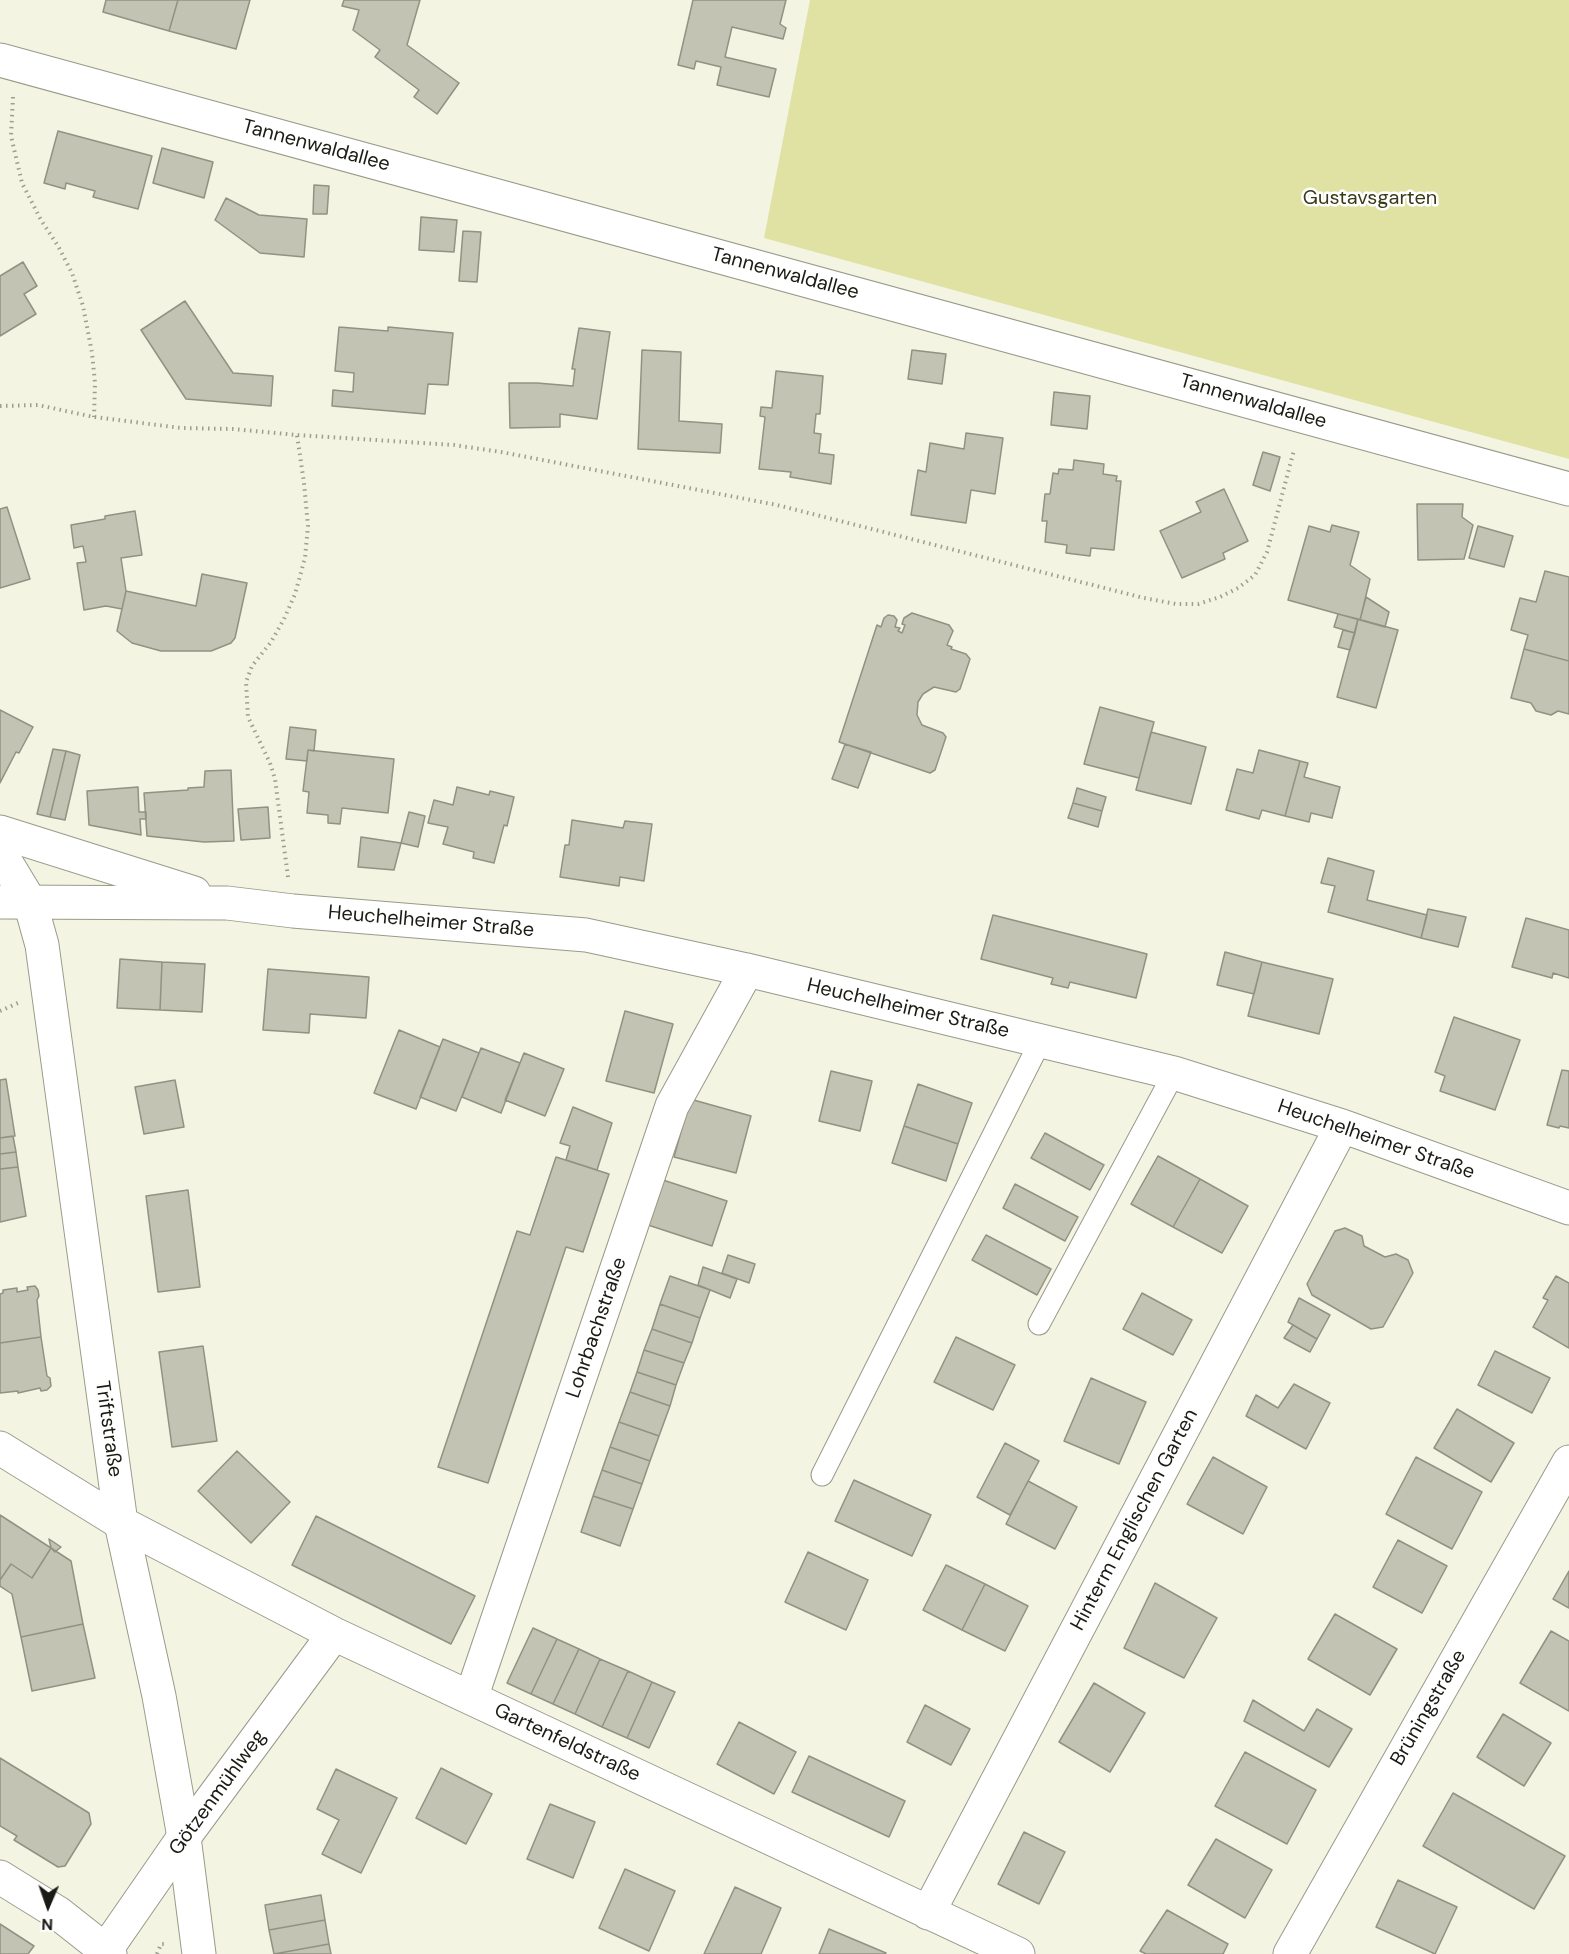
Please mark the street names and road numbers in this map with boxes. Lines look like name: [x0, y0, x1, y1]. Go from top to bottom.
street label: Tannenwaldallee: [240, 115, 392, 177]
street label: Tannenwaldallee: [709, 243, 861, 305]
street label: Tannenwaldallee: [1177, 370, 1329, 434]
street label: Heuchelheimer Straße: [327, 901, 535, 943]
street label: Heuchelheimer Straße: [805, 974, 1011, 1044]
street label: Heuchelheimer Straße: [1274, 1095, 1478, 1185]
street label: Lohrbachstraße: [562, 1254, 632, 1402]
street label: Triftstraße: [89, 1379, 127, 1479]
street label: Hinterm Englischen Garten: [1066, 1405, 1204, 1635]
street label: Brüningstraße: [1386, 1646, 1472, 1770]
street label: Gartenfeldstraße: [490, 1699, 644, 1787]
street label: Götzenmühlweg: [164, 1726, 272, 1860]

